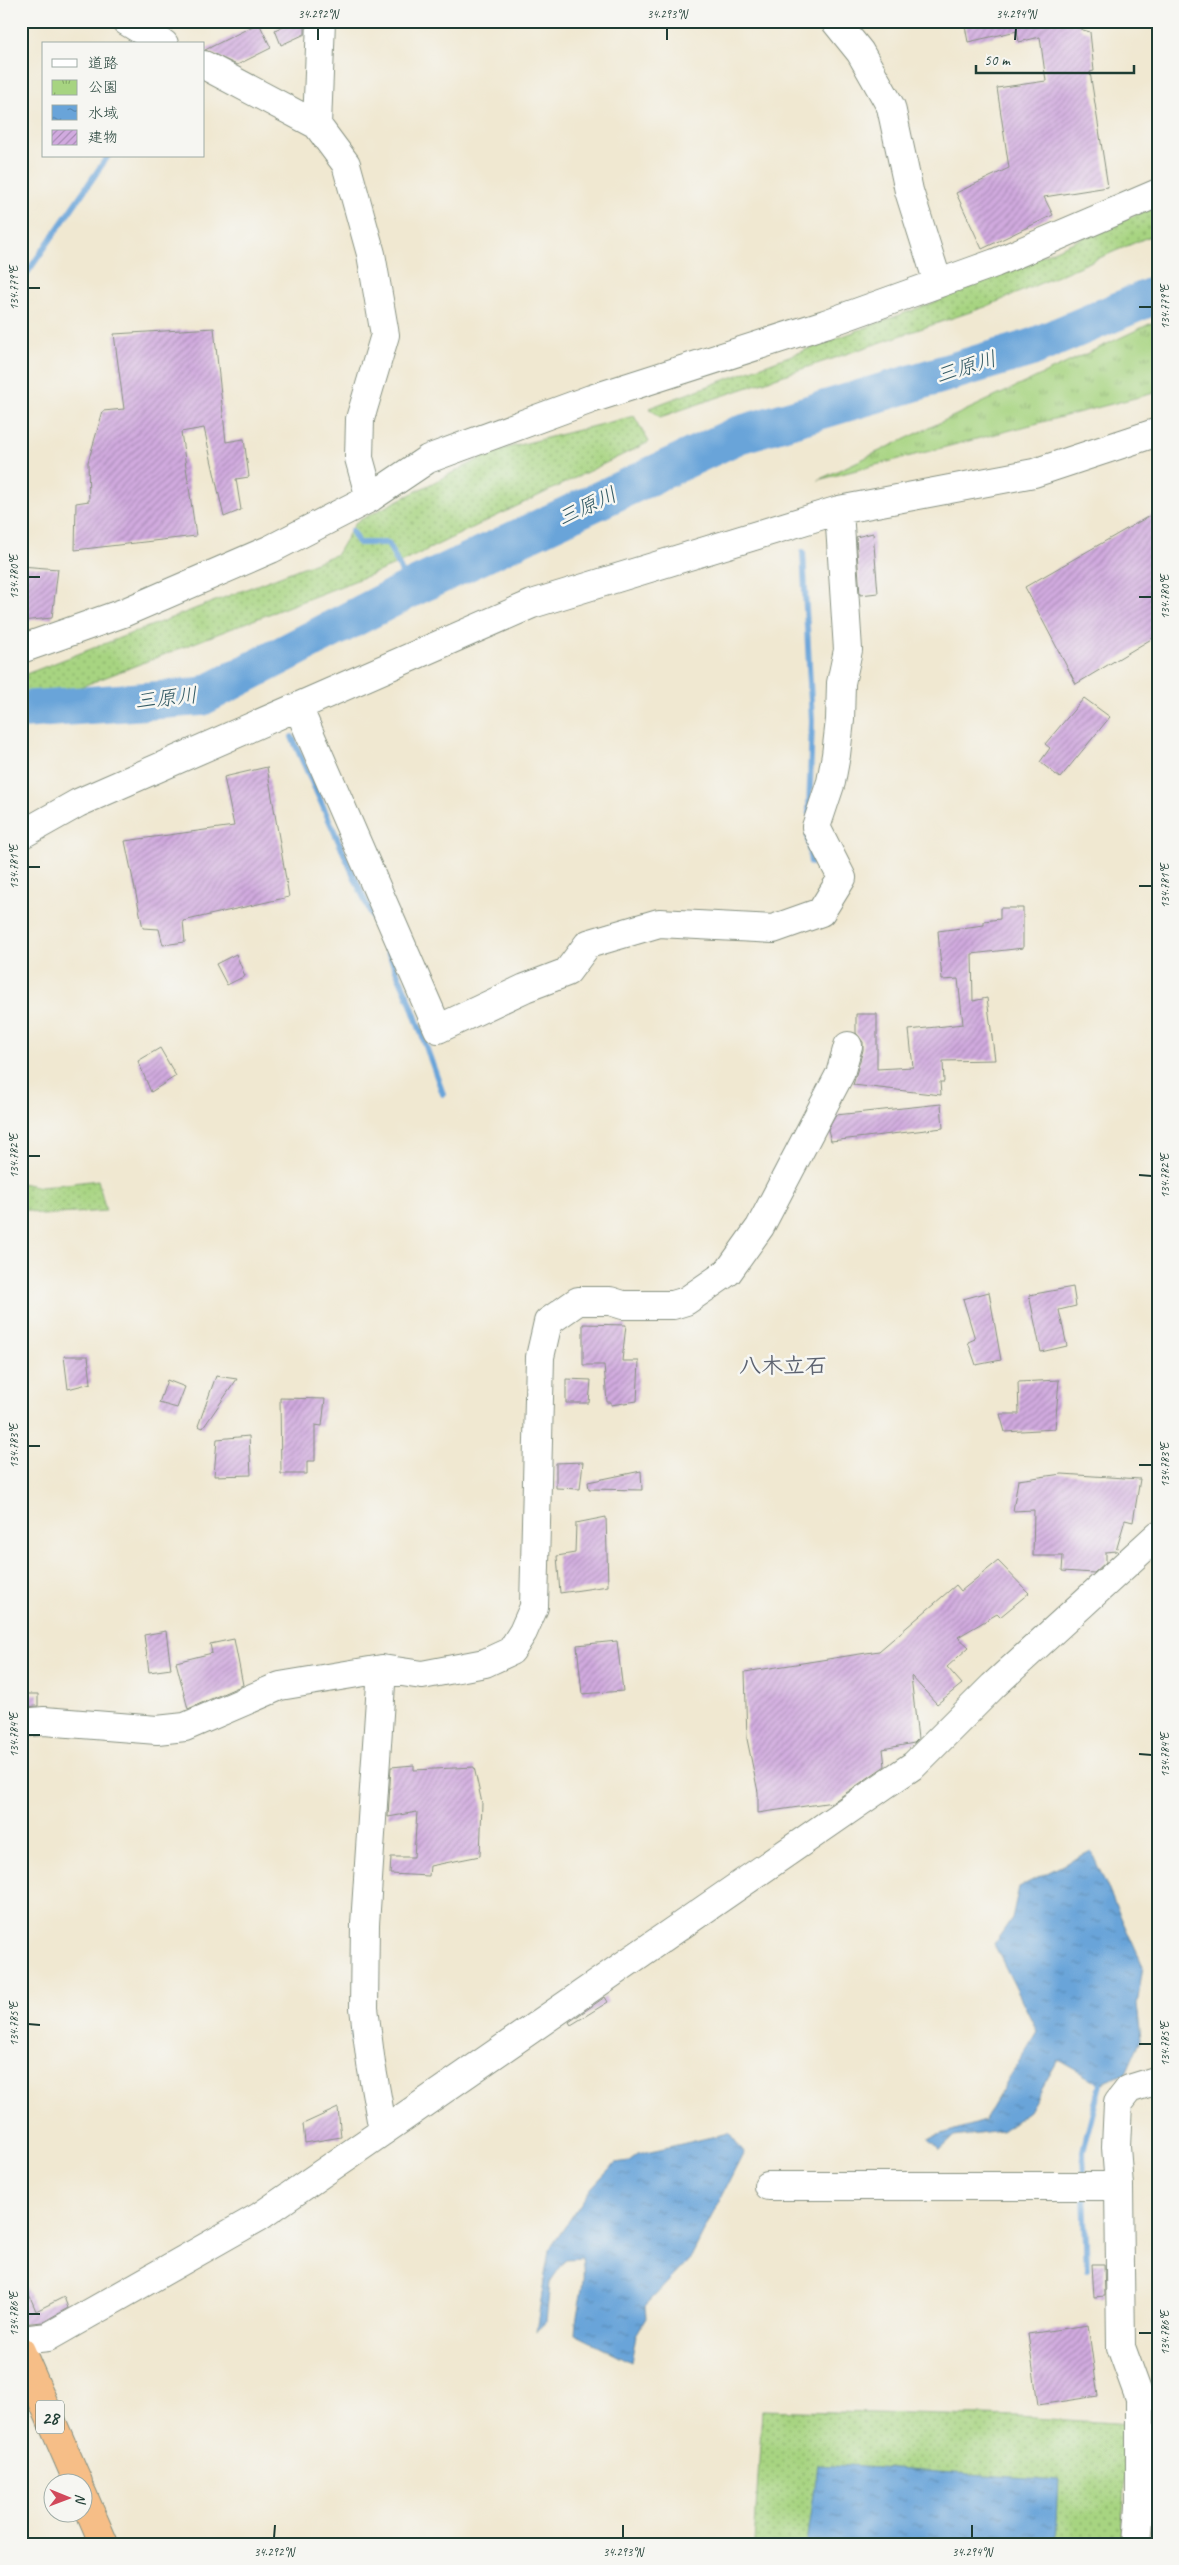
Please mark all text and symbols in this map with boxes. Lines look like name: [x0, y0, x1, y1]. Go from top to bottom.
text: 34.292°N: [298, 6, 340, 22]
text: 34.293°N: [647, 6, 689, 22]
text: 34.294°N: [996, 6, 1038, 22]
legend: [42, 42, 205, 158]
scale bar: [976, 42, 1134, 74]
text: 50 m: [984, 51, 1011, 70]
text: 道路: [88, 54, 118, 73]
text: 公園: [88, 78, 118, 97]
text: 水域: [88, 104, 118, 123]
text: 建物: [88, 128, 118, 147]
text: 134.779°E: [6, 264, 22, 310]
text: 134.779°E: [1157, 283, 1173, 329]
water label: 三原川: [932, 345, 1000, 389]
water label: 三原川: [553, 481, 621, 531]
text: 134.780°E: [6, 553, 22, 599]
text: 134.780°E: [1157, 573, 1173, 619]
water label: 三原川: [133, 682, 199, 714]
text: 134.781°E: [6, 843, 22, 889]
text: 134.781°E: [1157, 862, 1173, 908]
text: 134.782°E: [6, 1132, 22, 1178]
text: 134.782°E: [1157, 1152, 1173, 1198]
district label: 八木立石: [739, 1352, 827, 1380]
text: 134.783°E: [6, 1422, 22, 1468]
text: 134.783°E: [1157, 1441, 1173, 1487]
text: 134.784°E: [6, 1711, 22, 1757]
text: 134.784°E: [1157, 1731, 1173, 1777]
text: 134.785°E: [6, 2000, 22, 2046]
text: 134.785°E: [1157, 2020, 1173, 2066]
text: 134.786°E: [6, 2290, 22, 2336]
text: 134.786°E: [1157, 2309, 1173, 2355]
road number: 28: [36, 2400, 64, 2434]
north arrow: [42, 2472, 92, 2522]
text: N: [72, 2494, 89, 2505]
text: 34.292°N: [254, 2544, 296, 2560]
text: 34.293°N: [603, 2544, 645, 2560]
text: 34.294°N: [952, 2544, 994, 2560]

